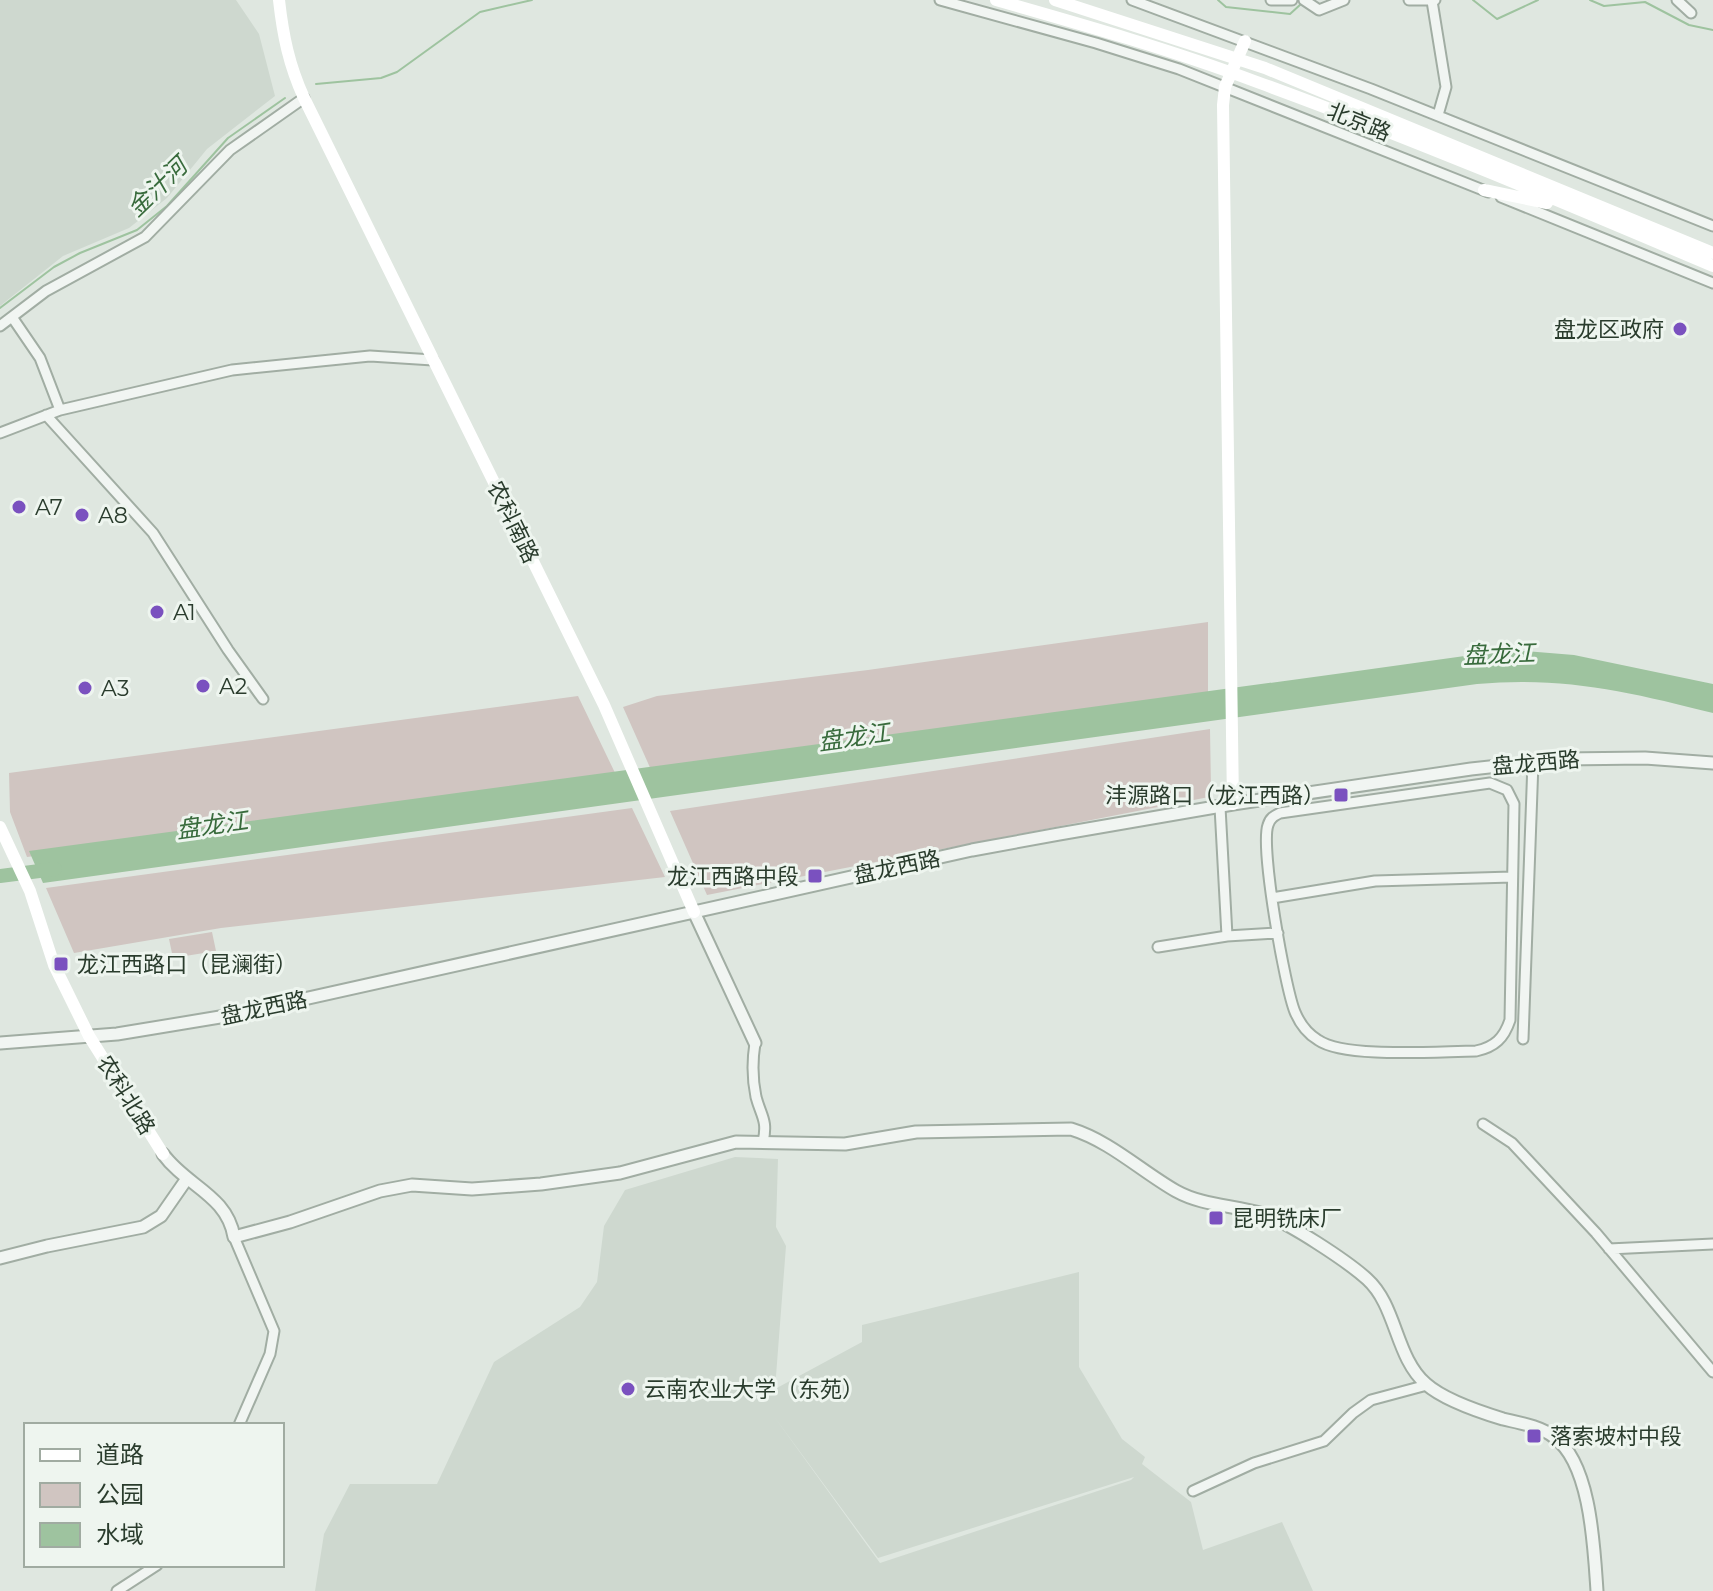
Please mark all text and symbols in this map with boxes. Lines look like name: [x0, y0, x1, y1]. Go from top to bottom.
street label: 北京路: [1323, 97, 1395, 147]
water label: 金汁河: [121, 149, 196, 222]
place label: 盘龙区政府: [1554, 316, 1664, 343]
marker: 盘龙区政府: [1671, 320, 1689, 338]
street label: 农科南路: [482, 477, 544, 567]
place label: A7: [35, 494, 63, 521]
marker: A7: [10, 498, 28, 516]
place label: A8: [98, 502, 128, 529]
marker: A8: [73, 506, 91, 524]
place label: A1: [173, 599, 196, 626]
marker: A1: [148, 603, 166, 621]
water label: 盘龙江: [1463, 638, 1538, 670]
place label: A2: [219, 673, 247, 700]
place label: A3: [101, 675, 129, 702]
marker: A2: [194, 677, 212, 695]
marker: A3: [76, 679, 94, 697]
water label: 盘龙江: [816, 717, 895, 756]
street label: 盘龙西路: [1491, 746, 1581, 780]
place label: 沣源路口（龙江西路）: [1105, 782, 1325, 809]
marker: 沣源路口（龙江西路）: [1332, 786, 1350, 804]
water label: 盘龙江: [174, 805, 253, 844]
street label: 盘龙西路: [851, 845, 943, 889]
place label: 龙江西路中段: [667, 863, 799, 890]
marker: 龙江西路中段: [806, 867, 824, 885]
place label: 龙江西路口（昆澜街）: [77, 951, 297, 978]
marker: 龙江西路口（昆澜街）: [52, 955, 70, 973]
street label: 盘龙西路: [218, 986, 310, 1030]
street label: 农科北路: [91, 1051, 161, 1139]
place label: 昆明铣床厂: [1232, 1205, 1342, 1232]
marker: 昆明铣床厂: [1207, 1209, 1225, 1227]
place label: 云南农业大学（东苑）: [644, 1376, 864, 1403]
marker: 云南农业大学（东苑）: [619, 1380, 637, 1398]
legend: [24, 1423, 284, 1567]
place label: 落索坡村中段: [1550, 1423, 1682, 1450]
marker: 落索坡村中段: [1525, 1427, 1543, 1445]
text: 道路: [96, 1440, 144, 1469]
text: 公园: [96, 1480, 144, 1509]
text: 水域: [96, 1520, 144, 1549]

